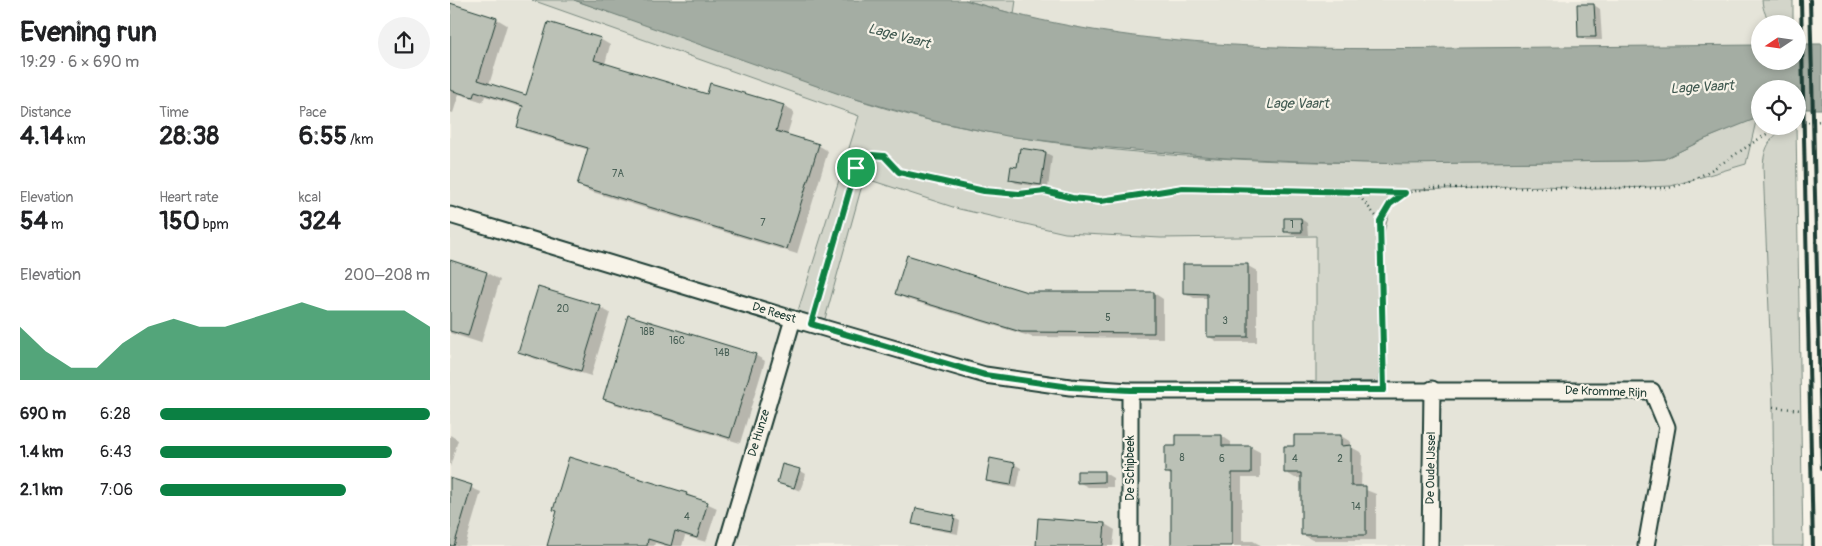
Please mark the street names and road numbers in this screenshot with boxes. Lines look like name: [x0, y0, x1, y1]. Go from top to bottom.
street label: De Reest: [750, 299, 798, 327]
street label: De Kromme Rijn: [1565, 383, 1647, 401]
street label: De Hunze: [745, 407, 773, 458]
street label: De Oude IJssel: [1423, 431, 1439, 505]
street label: De Schipbeek: [1123, 435, 1138, 501]

